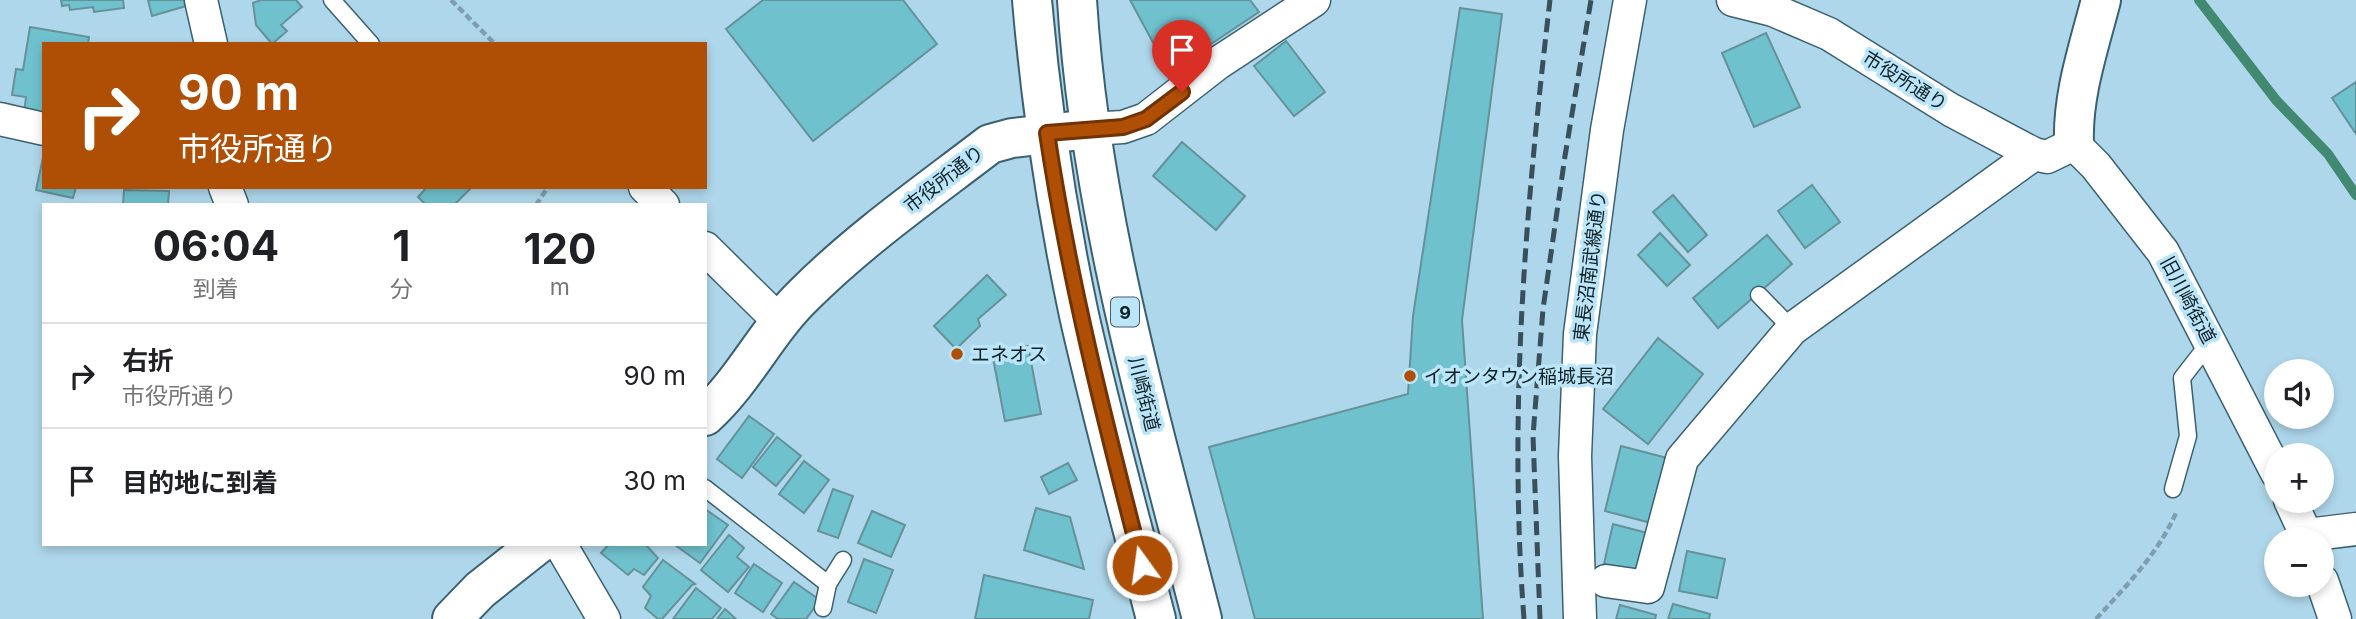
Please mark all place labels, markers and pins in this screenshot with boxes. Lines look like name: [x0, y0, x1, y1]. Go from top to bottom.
pin: [1152, 20, 1212, 92]
place label: エネオス: [971, 343, 1047, 366]
marker: エネオス: [949, 346, 965, 362]
place label: イオンタウン稲城長沼: [1424, 365, 1614, 388]
marker: イオンタウン稲城長沼: [1402, 368, 1418, 384]

